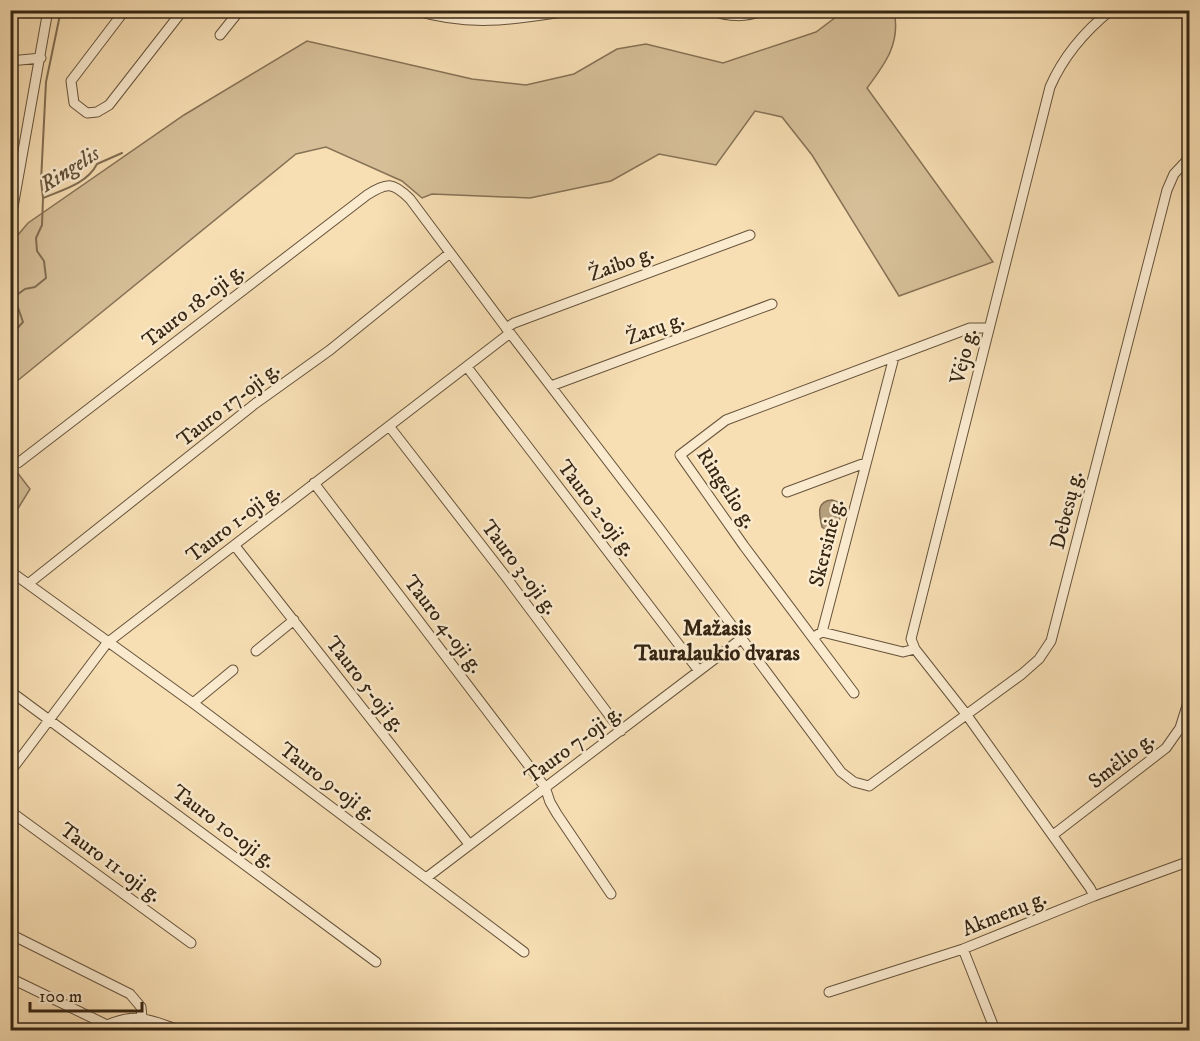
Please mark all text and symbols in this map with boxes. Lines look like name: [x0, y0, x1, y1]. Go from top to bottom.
water label: Ringelis: [34, 139, 106, 199]
street label: Žaibo g.: [584, 238, 658, 288]
street label: Tauro 18-oji g.: [137, 258, 250, 354]
street label: Žarų g.: [622, 305, 688, 351]
street label: Vėjo g.: [944, 326, 983, 388]
street label: Tauro 17-oji g.: [172, 357, 285, 453]
street label: Ringelio g.: [691, 443, 762, 534]
street label: Tauro 2-oji g.: [551, 455, 641, 562]
street label: Debesų g.: [1045, 468, 1089, 552]
street label: Tauro 1-oji g.: [181, 479, 286, 569]
street label: Skersinė g.: [804, 497, 850, 590]
street label: Tauro 3-oji g.: [475, 515, 563, 620]
street label: Tauro 4-oji g.: [398, 570, 489, 679]
district label: Mažasis Tauralaukio dvaras: [633, 615, 800, 667]
street label: Tauro 5-oji g.: [320, 631, 411, 738]
street label: Tauro 7-oji g.: [520, 700, 628, 790]
street label: Smėlio g.: [1083, 727, 1160, 795]
street label: Tauro 9-oji g.: [274, 737, 381, 827]
street label: Tauro 10-oji g.: [166, 779, 281, 874]
street label: Tauro 11-oji g.: [54, 817, 167, 909]
street label: Akmenų g.: [958, 885, 1050, 943]
scale bar: [30, 975, 142, 1013]
text: 100 m: [39, 986, 82, 1008]

